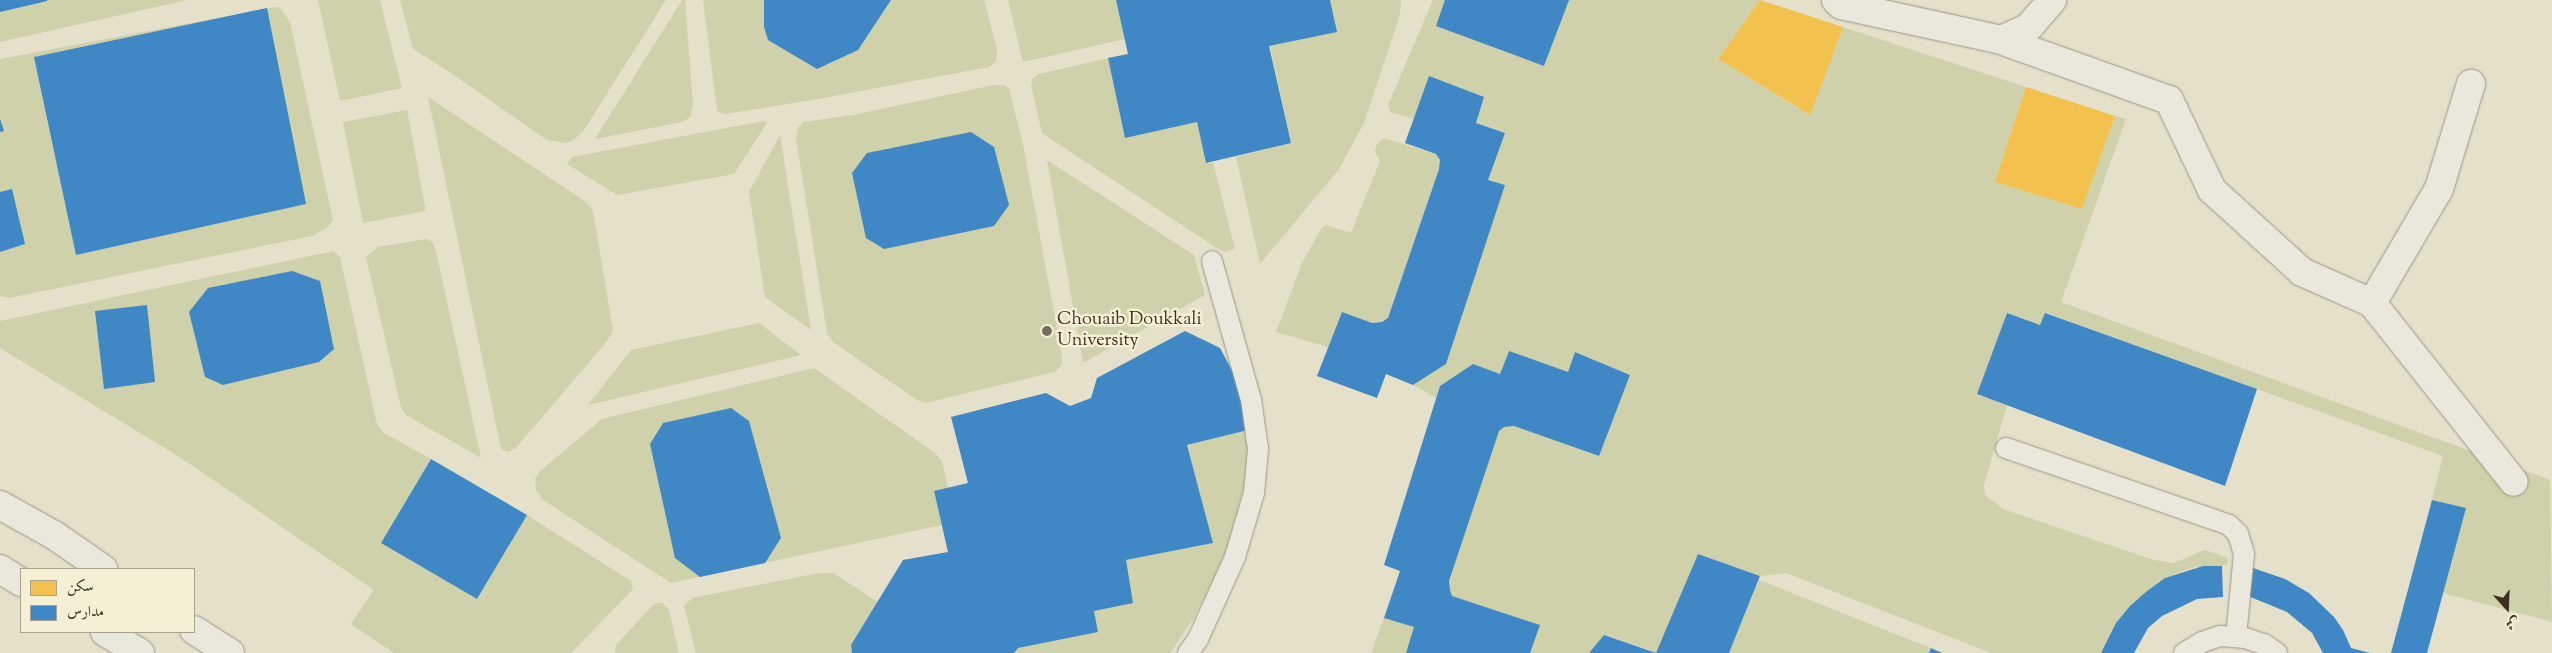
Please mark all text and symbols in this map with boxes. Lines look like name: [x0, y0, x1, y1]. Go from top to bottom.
place label: Chouaib Doukkali University: [1057, 310, 1202, 352]
marker: Chouaib Doukkali University: [1041, 325, 1053, 337]
legend: [20, 568, 195, 633]
text: سكن: [67, 577, 94, 598]
north arrow: [2482, 583, 2532, 633]
text: مدارس: [67, 602, 104, 623]
text: ش: [2502, 610, 2522, 634]

